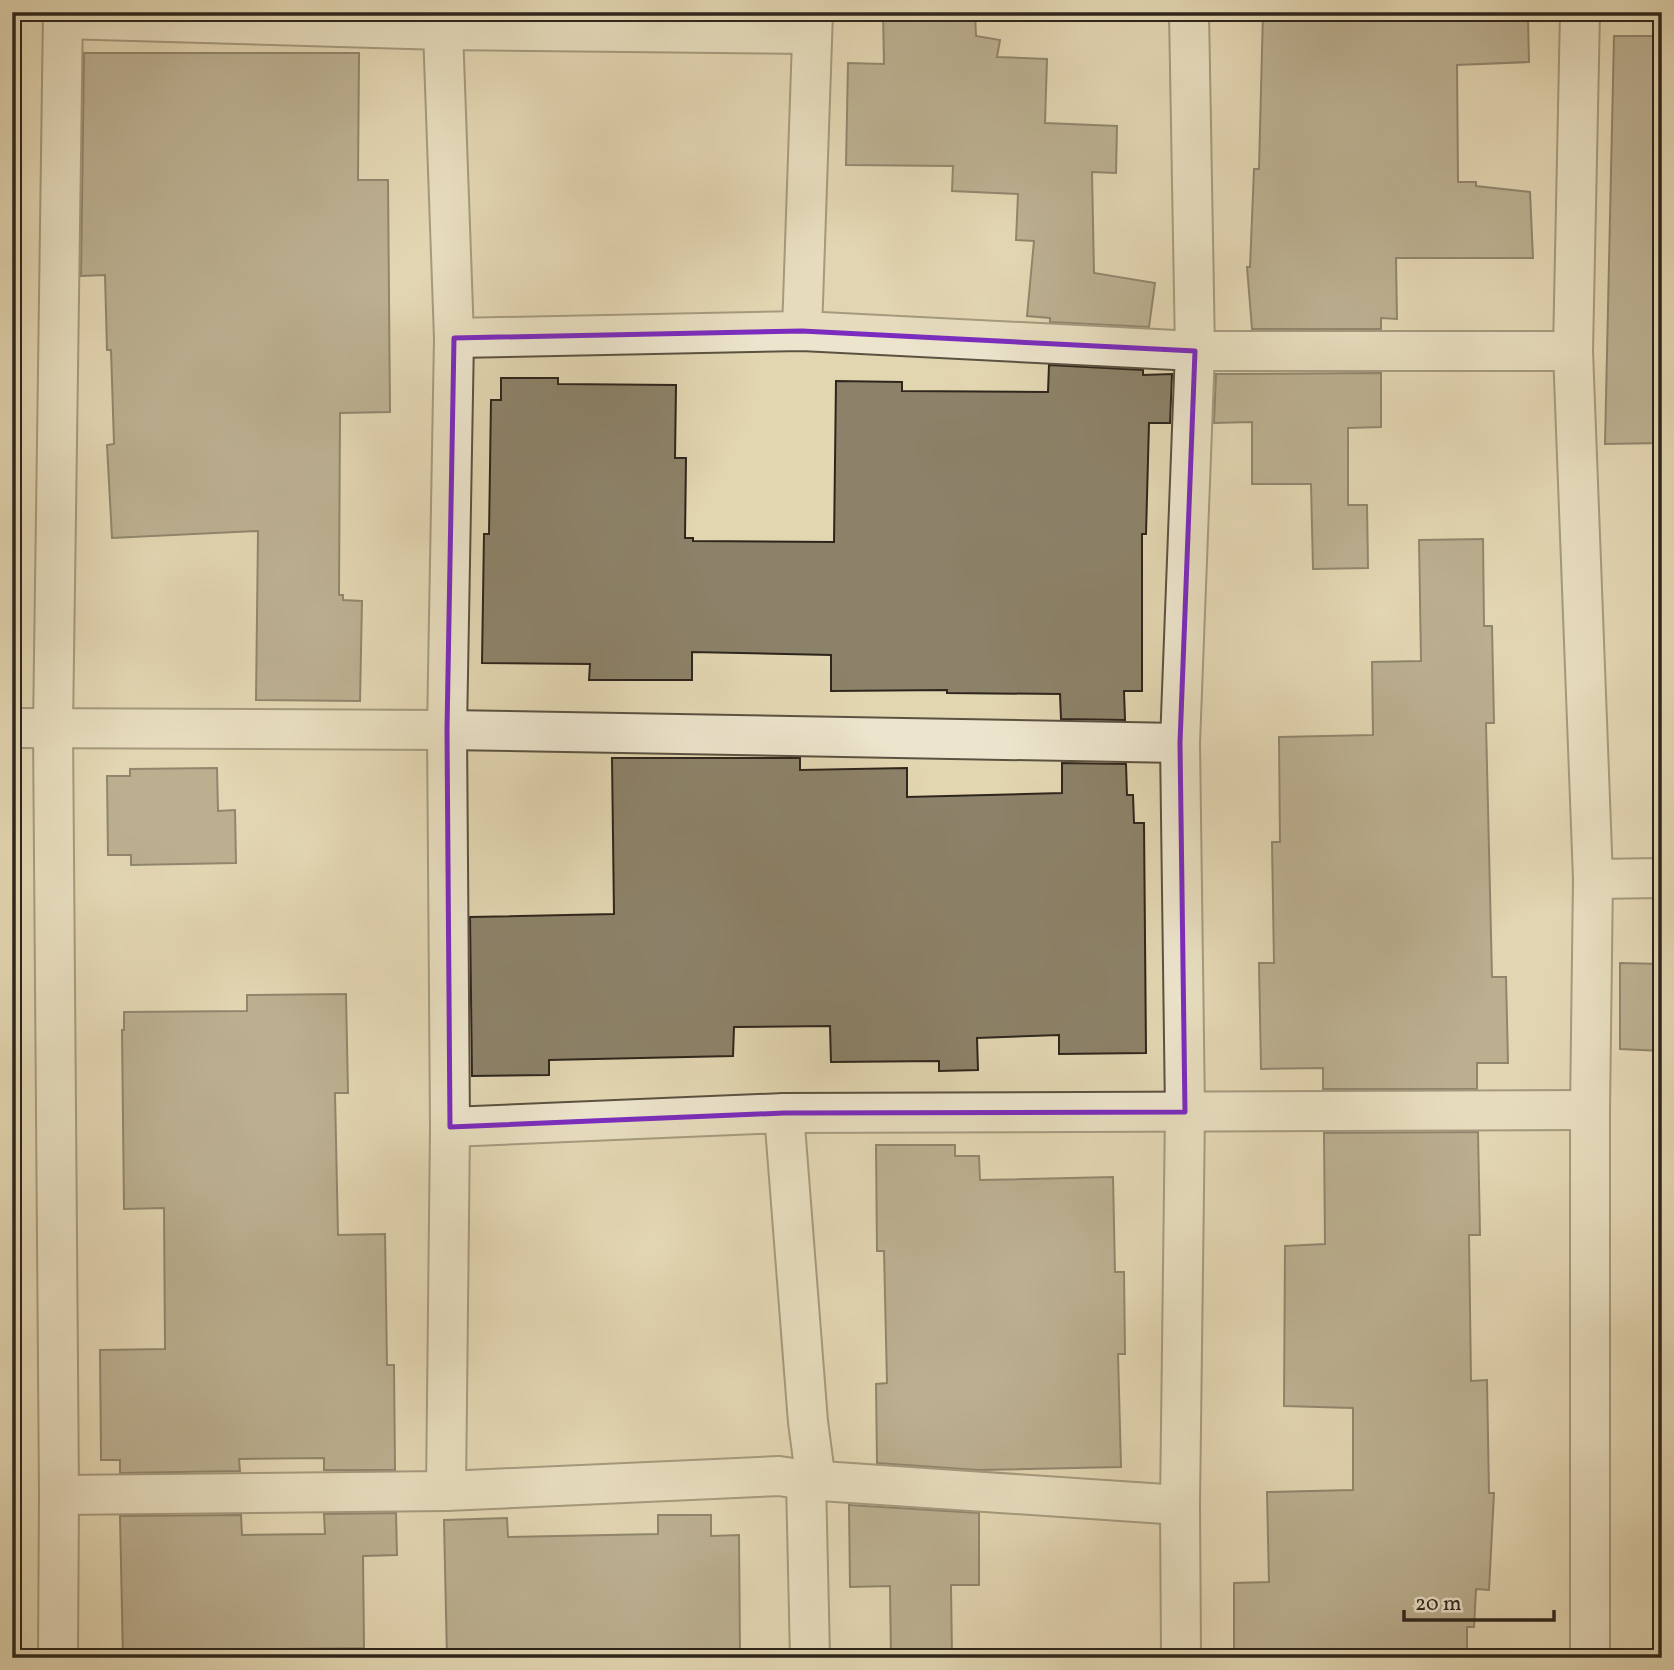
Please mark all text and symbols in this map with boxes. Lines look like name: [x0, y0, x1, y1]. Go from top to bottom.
scale bar: [1404, 1579, 1555, 1623]
text: 20 m: [1415, 1590, 1461, 1619]

